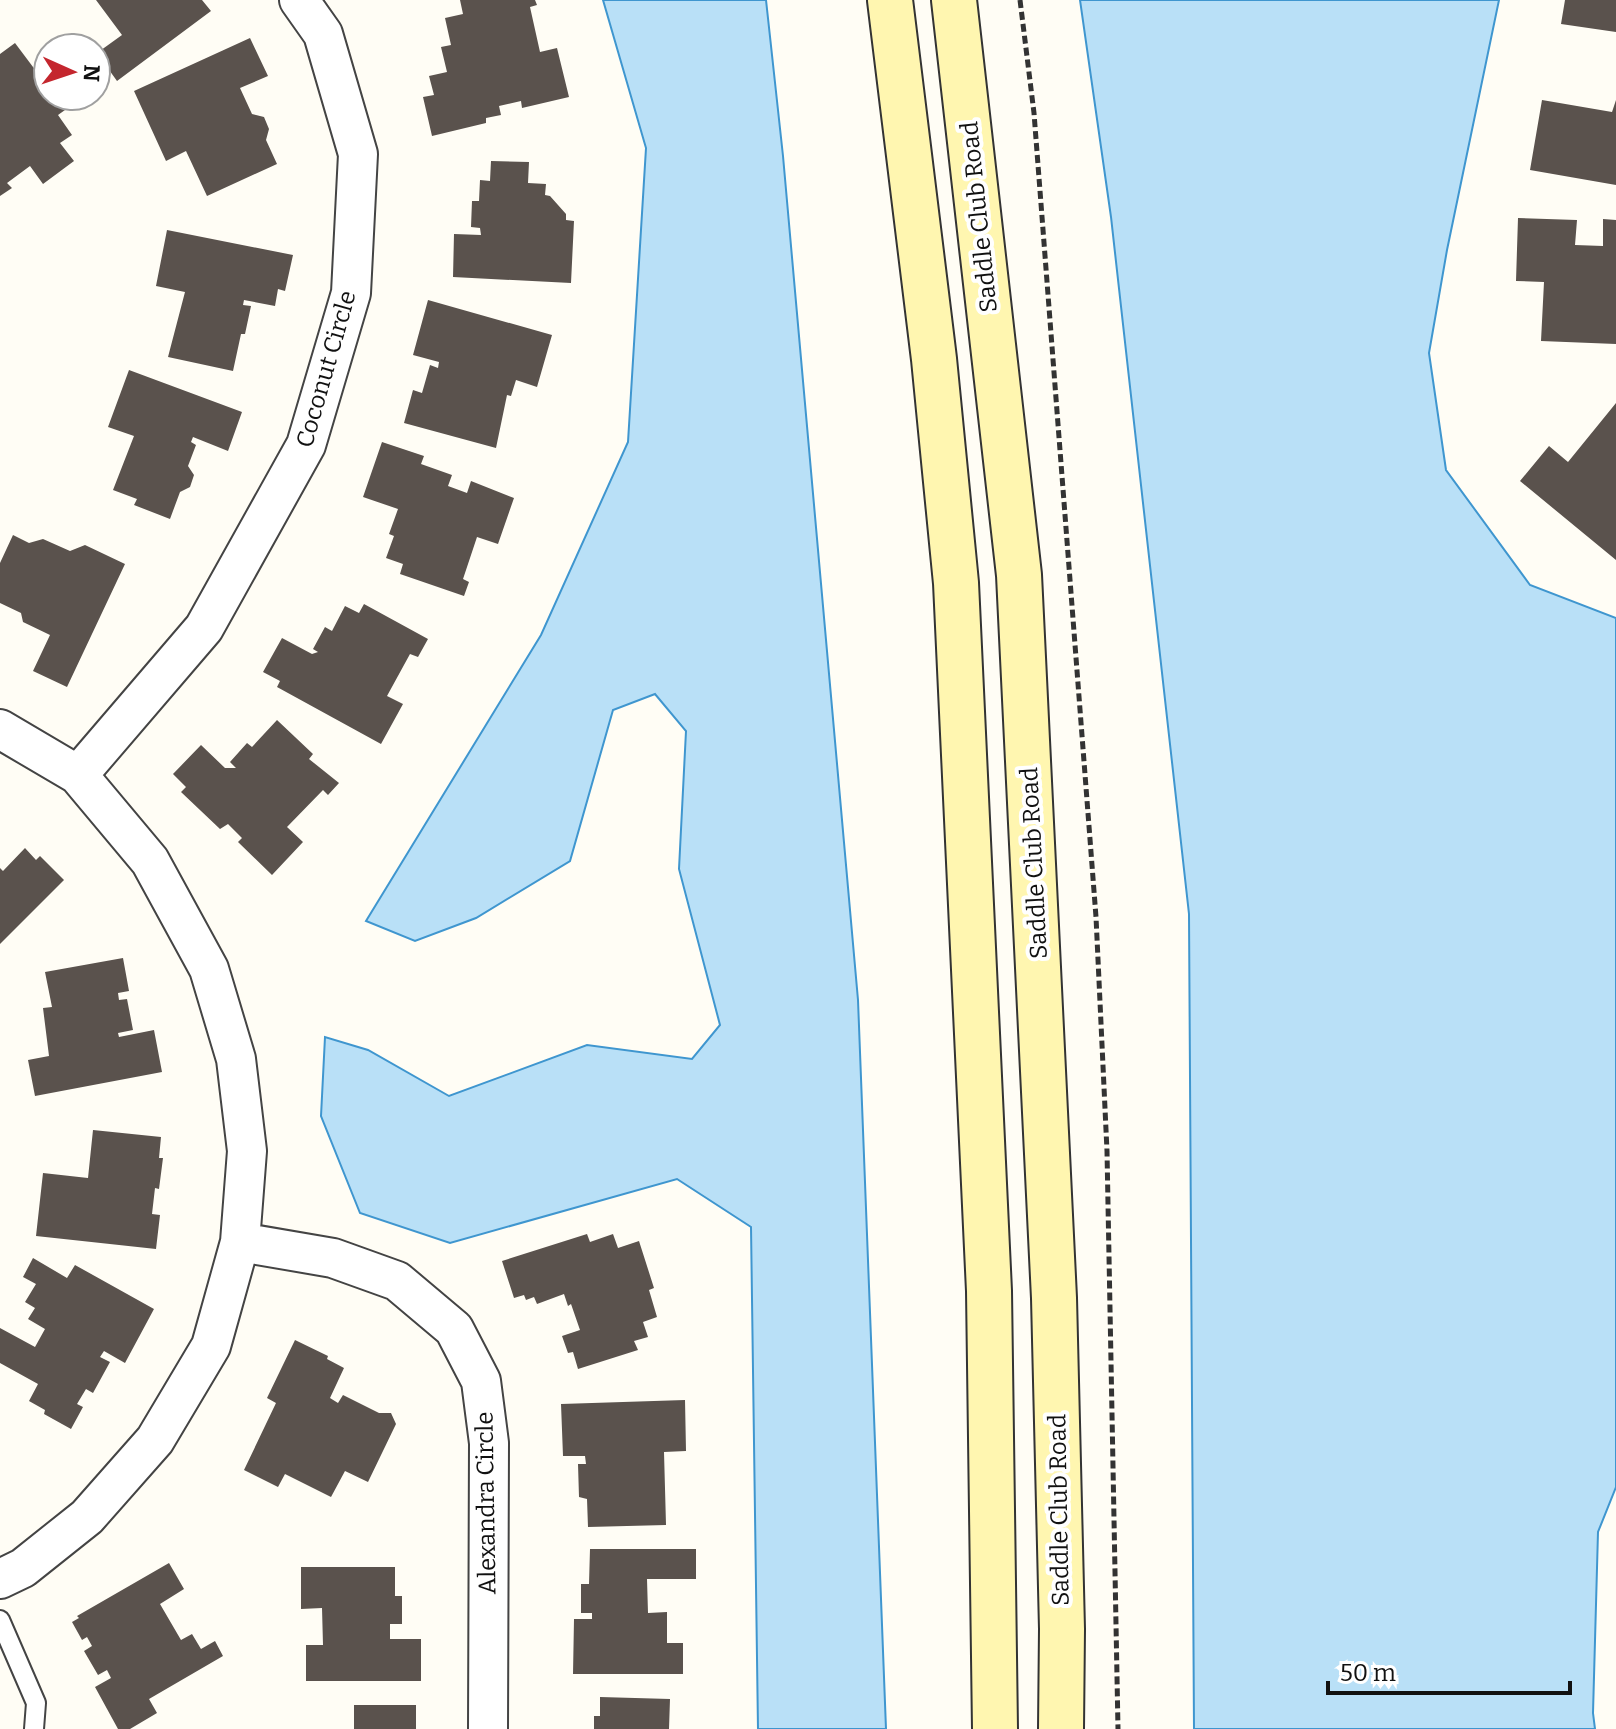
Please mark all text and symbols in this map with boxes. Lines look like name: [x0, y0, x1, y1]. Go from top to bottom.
north arrow: [32, 32, 112, 112]
text: N: [78, 64, 105, 82]
street label: Saddle Club Road: [955, 120, 1003, 314]
street label: Coconut Circle: [290, 287, 362, 451]
street label: Saddle Club Road: [1015, 766, 1053, 960]
street label: Alexandra Circle: [470, 1411, 502, 1595]
street label: Saddle Club Road: [1043, 1414, 1075, 1606]
scale bar: [1328, 1645, 1570, 1695]
text: 50 m: [1340, 1659, 1396, 1687]

